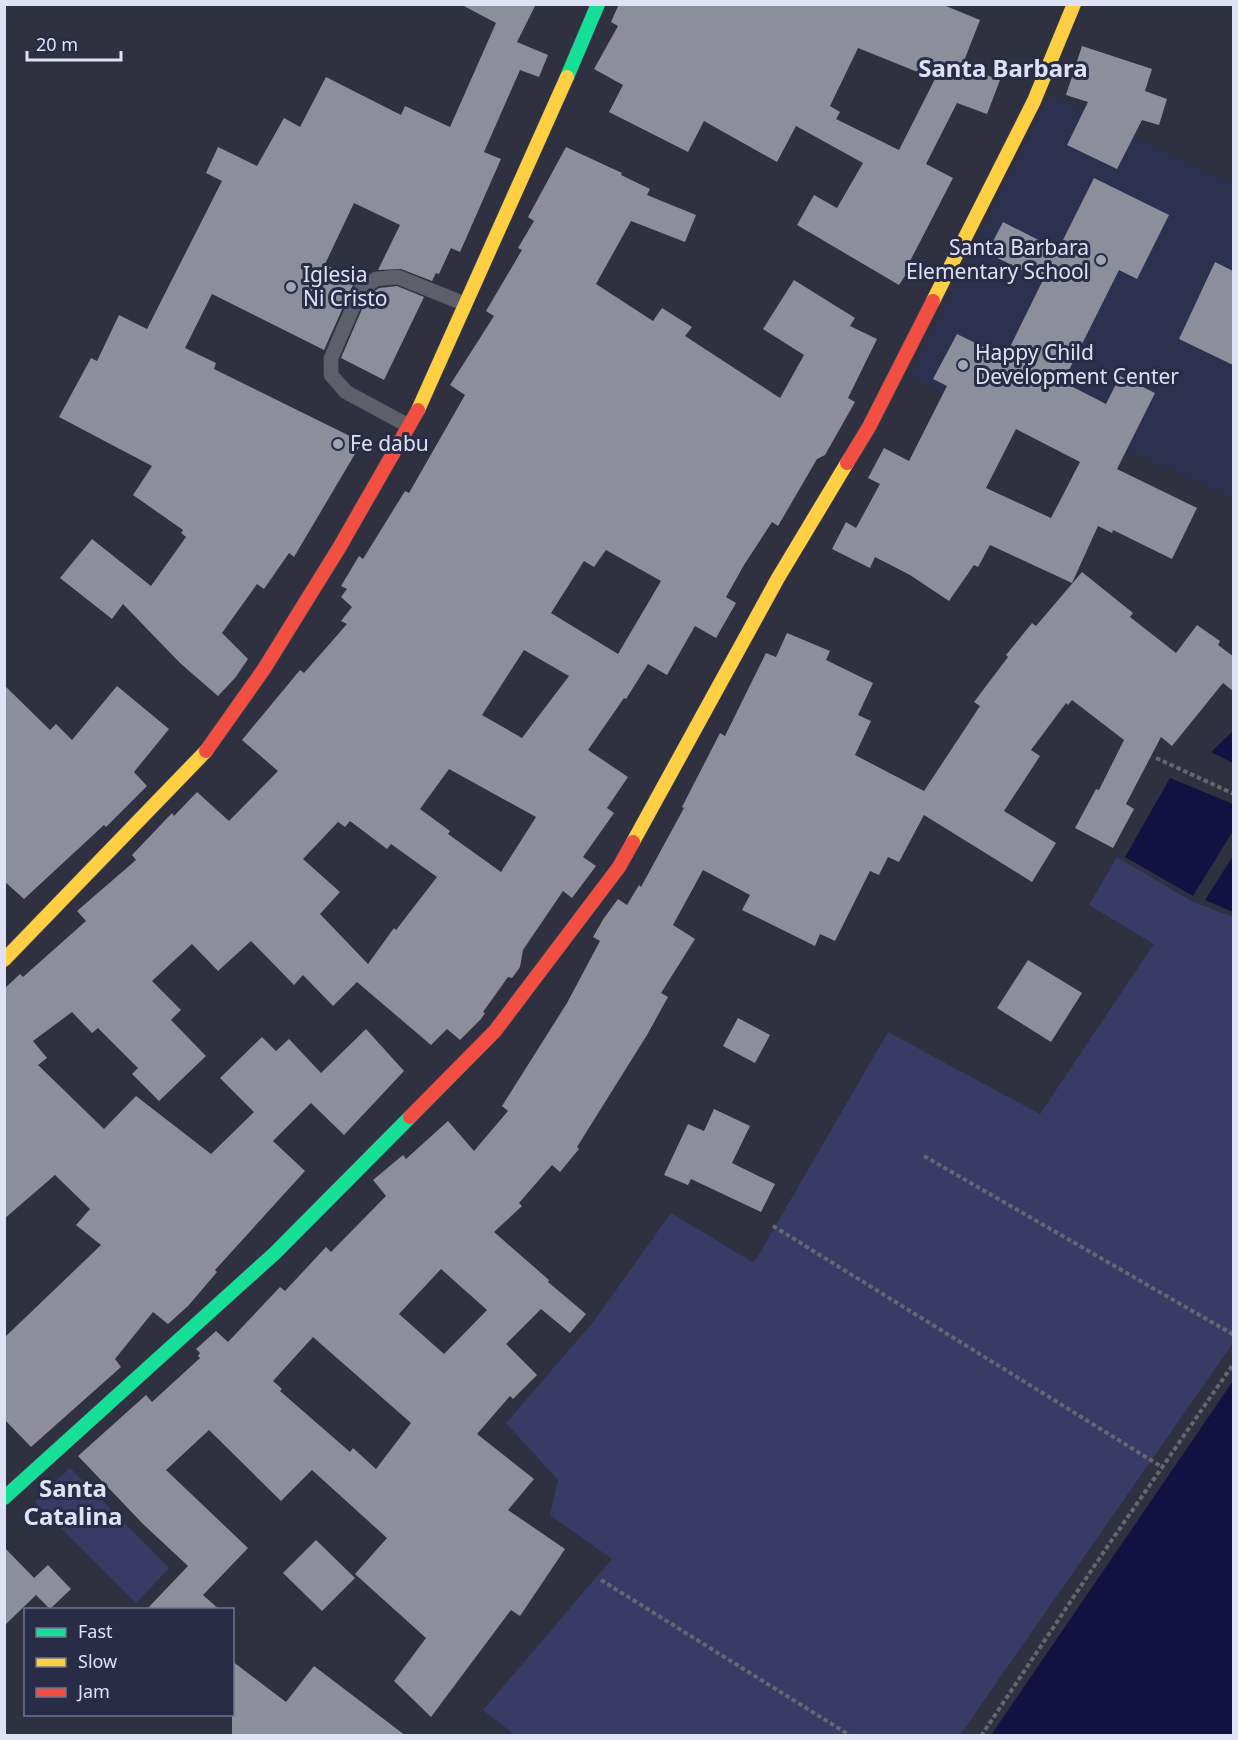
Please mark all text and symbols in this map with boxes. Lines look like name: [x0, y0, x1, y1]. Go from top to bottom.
scale bar: [27, 24, 122, 62]
text: 20 m: [36, 32, 78, 56]
district label: Santa Barbara: [918, 51, 1088, 84]
place label: Santa Barbara Elementary School: [906, 233, 1089, 285]
marker: Santa Barbara Elementary School: [1094, 253, 1108, 267]
place label: Iglesia Ni Cristo: [303, 260, 388, 312]
marker: Iglesia Ni Cristo: [284, 280, 298, 294]
place label: Happy Child Development Center: [975, 338, 1179, 390]
marker: Happy Child Development Center: [956, 358, 970, 372]
place label: Fe dabu: [350, 429, 429, 457]
marker: Fe dabu: [331, 437, 345, 451]
district label: Santa Catalina: [24, 1471, 122, 1532]
legend: [24, 1608, 234, 1716]
text: Fast: [78, 1619, 113, 1643]
text: Slow: [78, 1649, 117, 1673]
text: Jam: [76, 1679, 110, 1703]

